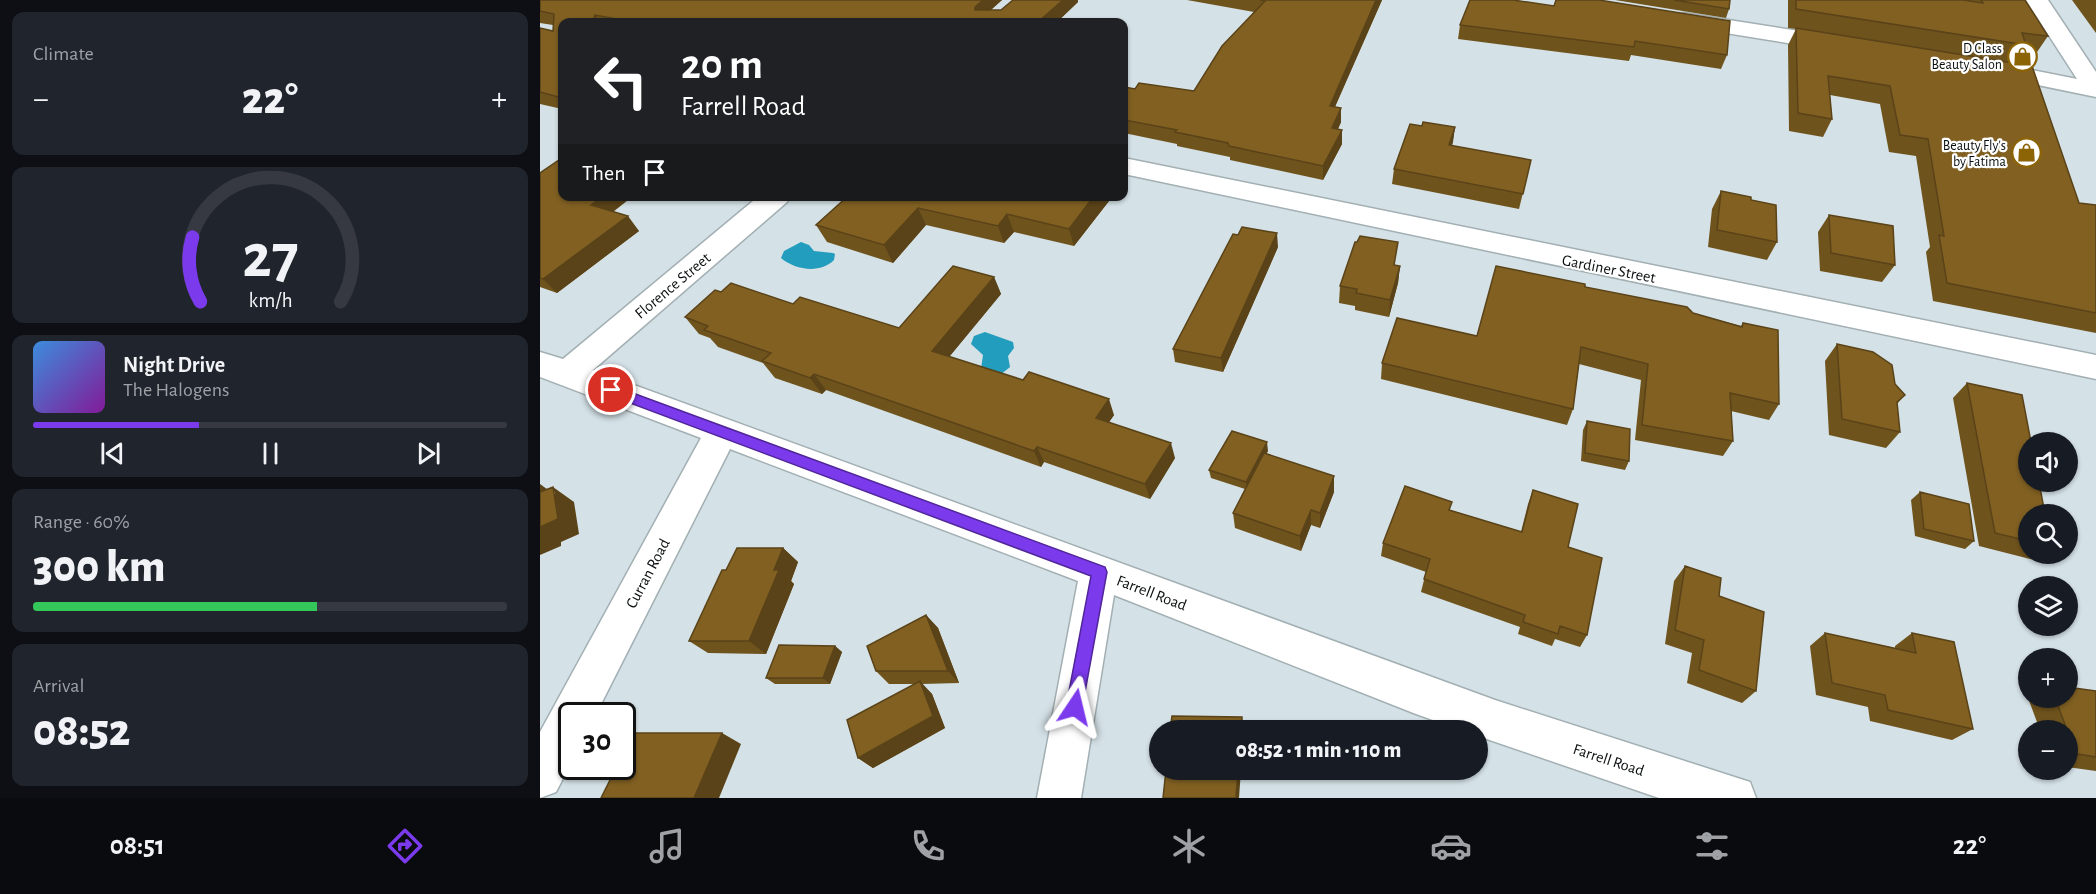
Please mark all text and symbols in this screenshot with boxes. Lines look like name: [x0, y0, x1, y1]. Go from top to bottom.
shop icon: D Class Beauty Salon: [2007, 40, 2039, 72]
icon: left: [582, 42, 660, 120]
place label: D Class Beauty Salon: [1932, 42, 2002, 72]
text: Climate: [33, 44, 94, 64]
text: 20 m: [681, 44, 763, 86]
text: 22°: [242, 77, 298, 122]
text: −: [33, 83, 49, 116]
text: +: [491, 83, 507, 116]
text: Farrell Road: [681, 93, 806, 120]
shop icon: Beauty Fly's by Fatima: [2011, 137, 2043, 169]
place label: Beauty Fly's by Fatima: [1943, 139, 2007, 169]
icon: arrive: [638, 156, 671, 189]
text: Then: [582, 162, 626, 184]
text: 27: [242, 226, 298, 288]
street label: Florence Street: [632, 250, 713, 322]
street label: Gardiner Street: [1561, 252, 1657, 286]
text: km/h: [248, 290, 292, 311]
text: Night Drive: [123, 354, 225, 376]
pin: [585, 364, 636, 415]
icon: arrive: [594, 373, 627, 406]
text: The Halogens: [123, 380, 229, 400]
map controls: [2018, 432, 2078, 780]
button: sound: [2018, 432, 2078, 492]
icon: previous: [96, 437, 129, 470]
icon: pause: [254, 437, 287, 470]
icon: next: [412, 437, 445, 470]
button: search: [2018, 504, 2078, 564]
text: Range · 60%: [33, 512, 130, 532]
street label: Curran Road: [623, 536, 673, 611]
text: 300 km: [33, 545, 165, 590]
street label: Farrell Road: [1114, 572, 1189, 614]
button: layers: [2018, 576, 2078, 636]
button: +: [2018, 648, 2078, 708]
position arrow: [1043, 675, 1107, 739]
text: Arrival: [33, 676, 84, 696]
speed limit sign: 30: [558, 702, 636, 780]
text: 08:52: [33, 709, 130, 754]
button: −: [2018, 720, 2078, 780]
text: 08:52 · 1 min · 110 m: [1236, 739, 1401, 761]
street label: Farrell Road: [1571, 741, 1646, 779]
icon: directions: [384, 825, 426, 867]
icon: music: [646, 825, 688, 867]
icon: phone: [907, 825, 949, 867]
icon: climate: [1168, 825, 1210, 867]
icon: car: [1430, 825, 1472, 867]
icon: filters: [1691, 825, 1733, 867]
text: 08:51: [110, 832, 165, 859]
text: 22°: [1953, 832, 1986, 859]

